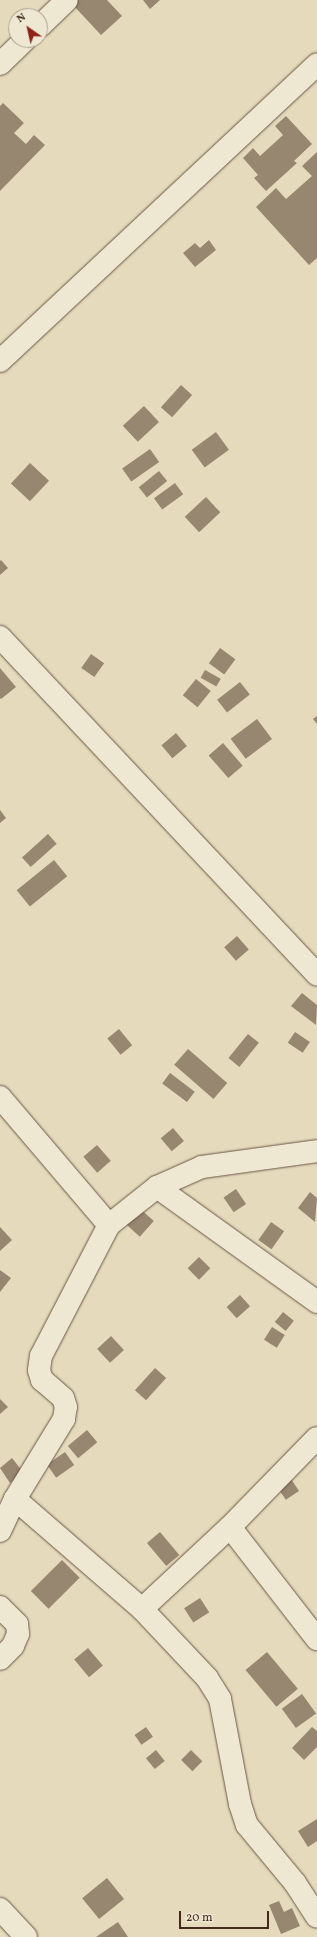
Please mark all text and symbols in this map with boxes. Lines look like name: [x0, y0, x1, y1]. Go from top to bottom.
north arrow: [8, 8, 48, 48]
text: N: [14, 10, 29, 27]
scale bar: [181, 1903, 271, 1929]
text: 20 m: [186, 1910, 213, 1926]

